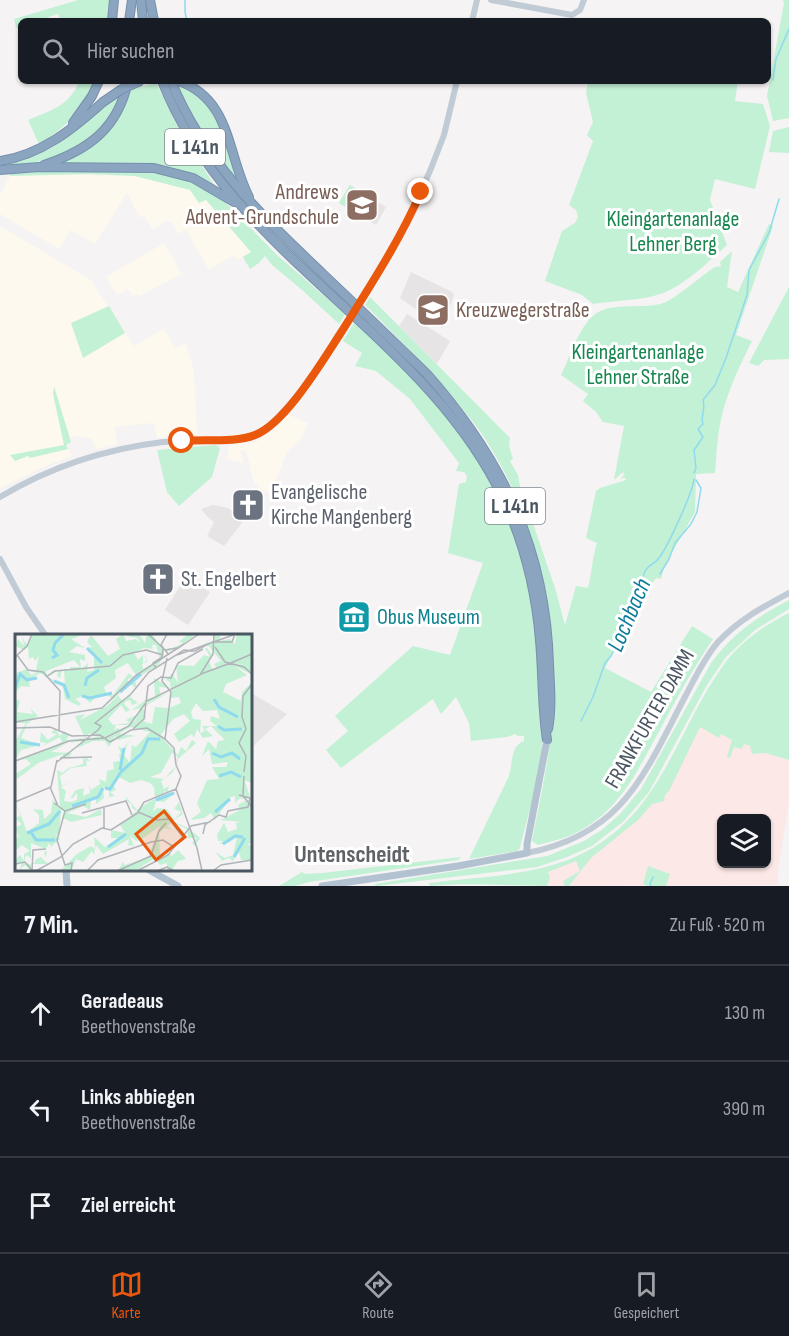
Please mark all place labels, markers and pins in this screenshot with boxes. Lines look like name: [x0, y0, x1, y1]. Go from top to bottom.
place label: Andrews Advent-Grundschule: [185, 179, 339, 231]
school or university icon: Andrews Advent-Grundschule: [344, 187, 380, 223]
school or university icon: Kreuzwegerstraße: [415, 292, 451, 328]
place label: Kreuzwegerstraße: [456, 297, 589, 324]
place label: Evangelische Kirche Mangenberg: [271, 479, 412, 531]
church icon: Evangelische Kirche Mangenberg: [230, 487, 266, 523]
church icon: St. Engelbert: [140, 561, 176, 597]
place label: St. Engelbert: [181, 566, 277, 593]
museum icon: Obus Museum: [336, 599, 372, 635]
place label: Obus Museum: [377, 604, 480, 631]

